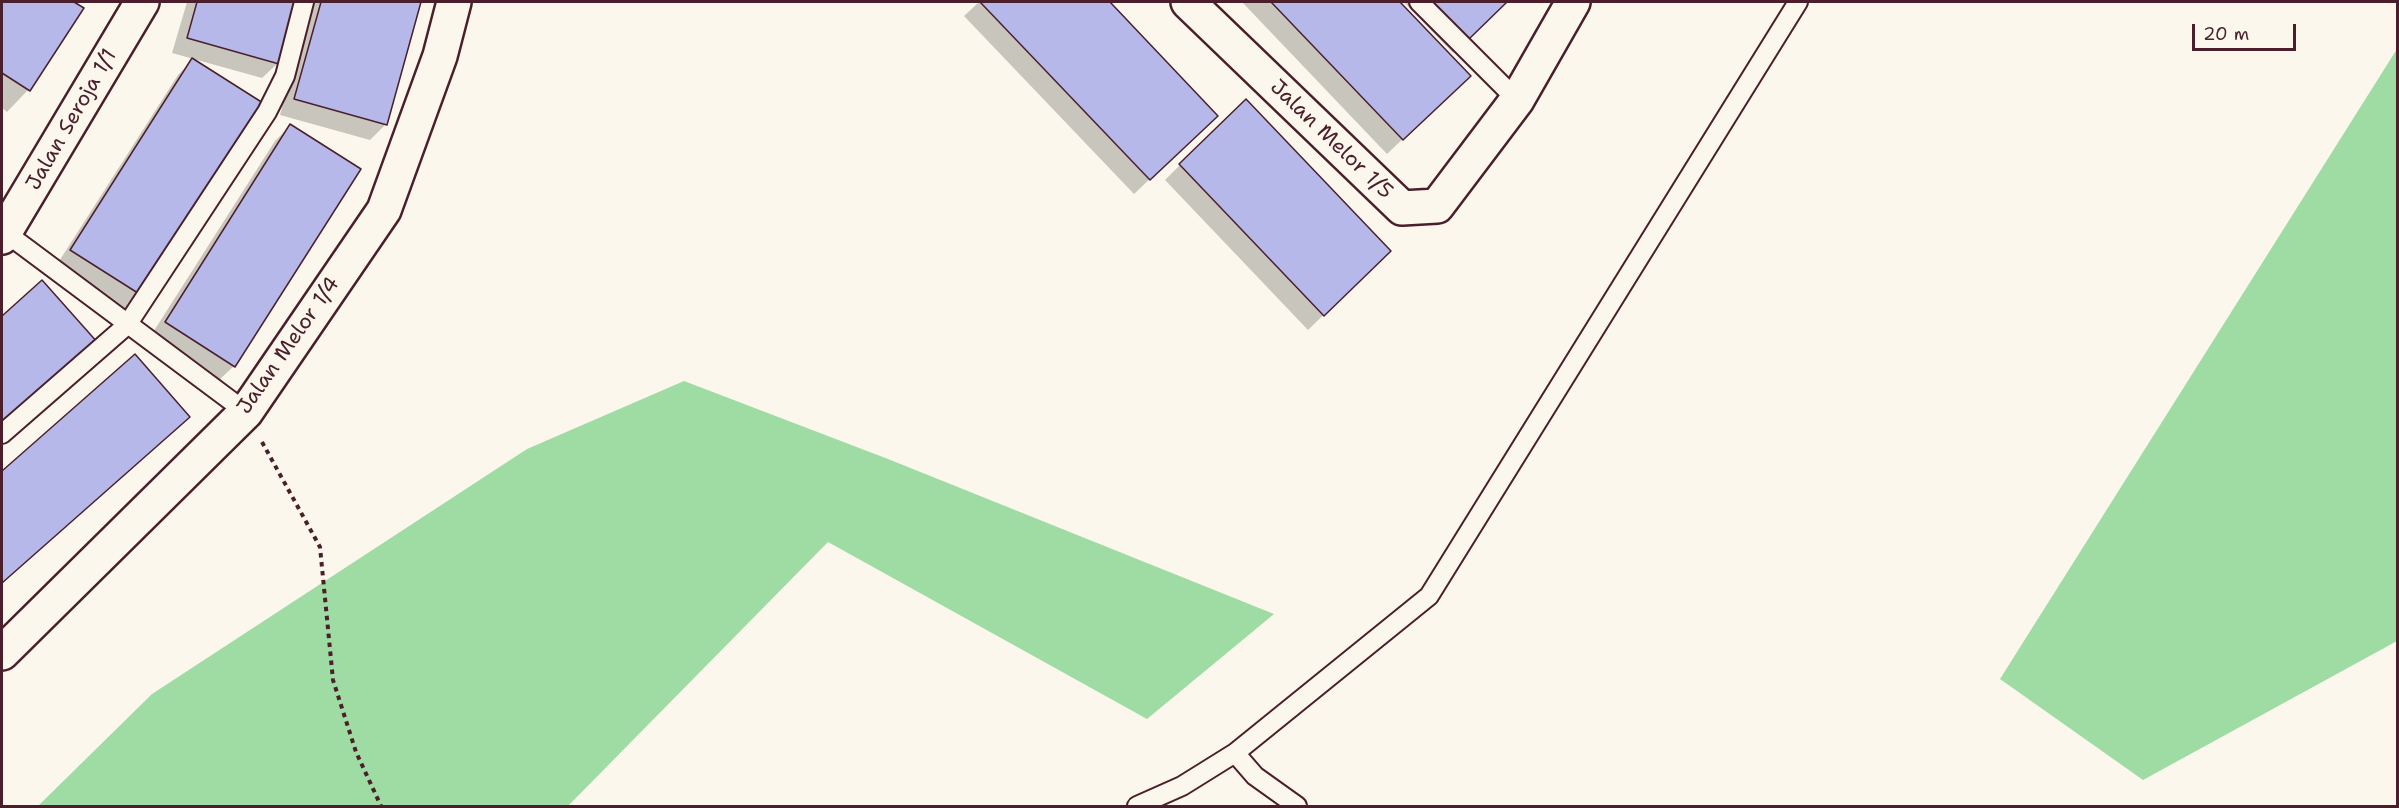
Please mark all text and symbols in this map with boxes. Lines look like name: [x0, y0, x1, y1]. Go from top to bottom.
scale bar: [2195, 12, 2298, 50]
text: 20 m: [2203, 22, 2249, 46]
street label: Jalan Seroja 1/1: [21, 45, 123, 195]
street label: Jalan Melor 1/5: [1264, 75, 1398, 205]
street label: Jalan Melor 1/4: [232, 273, 346, 419]

